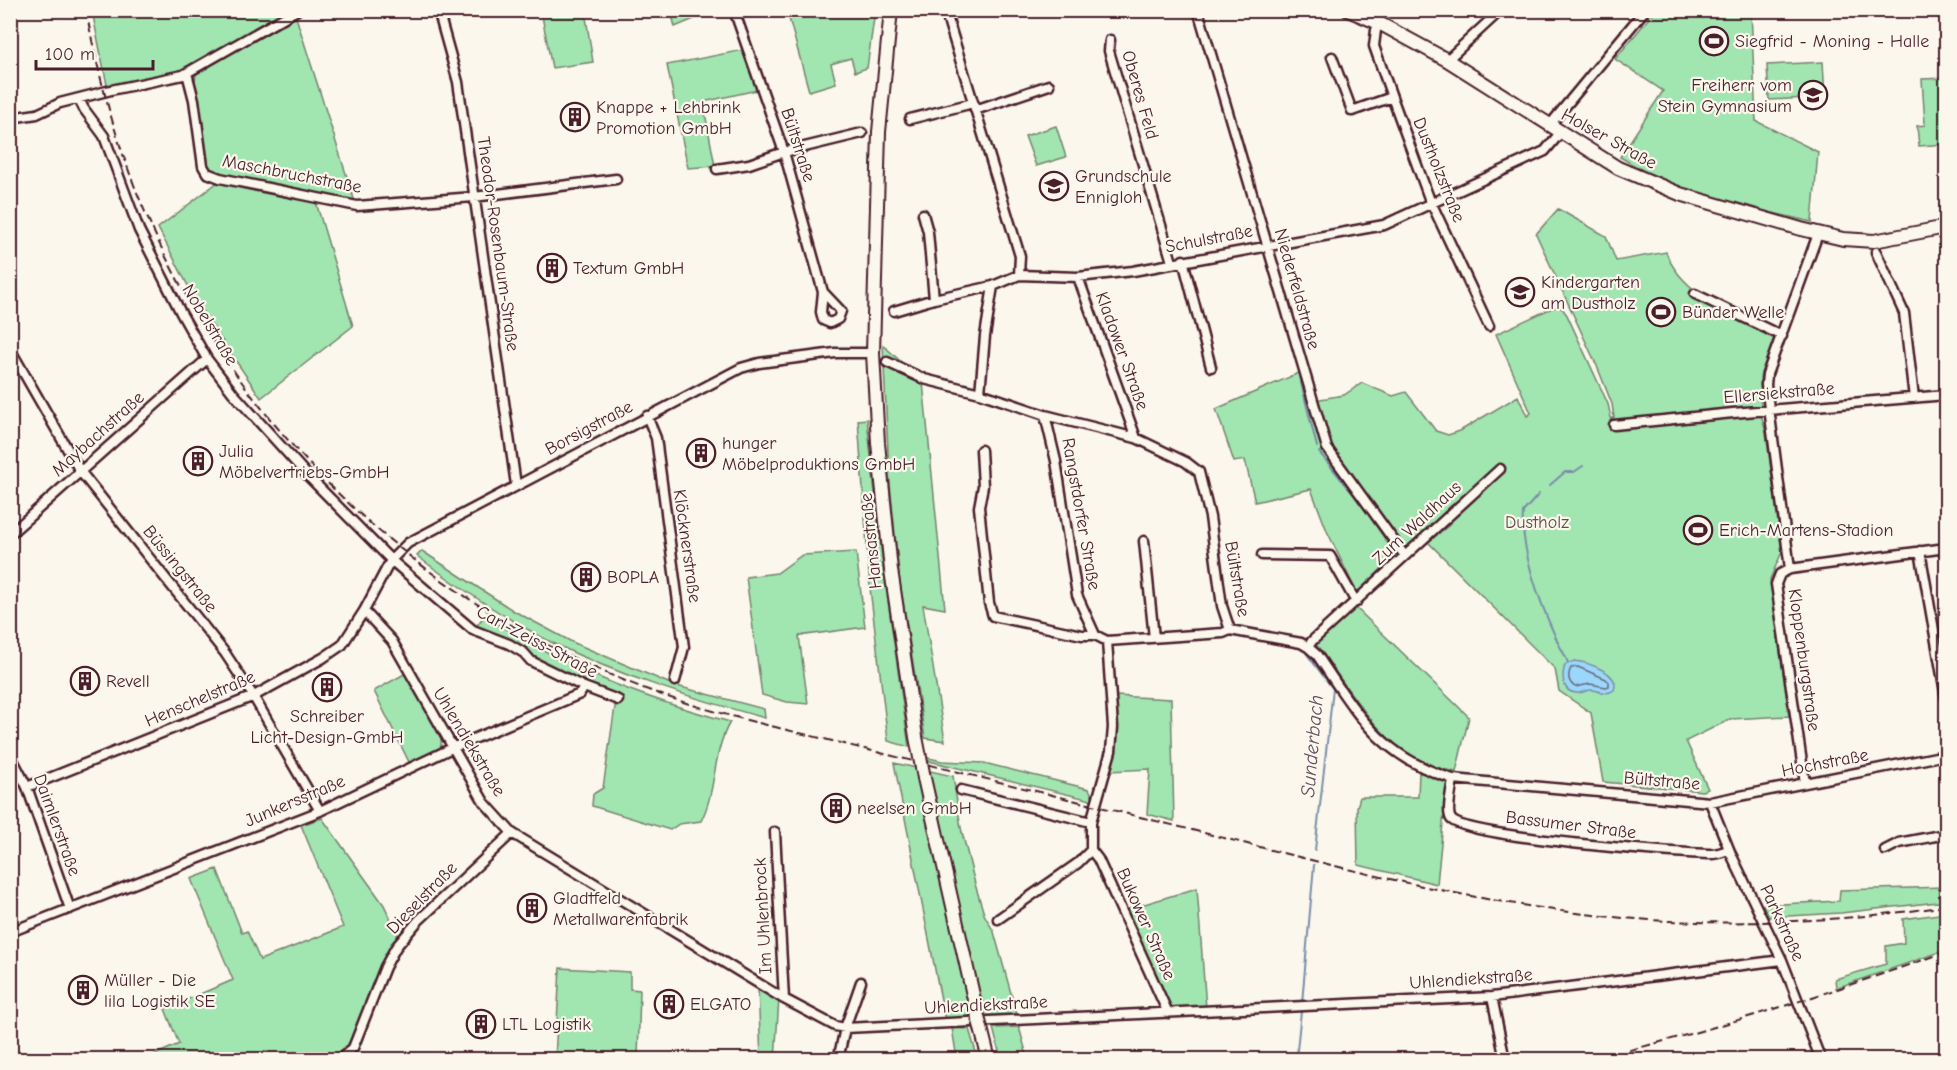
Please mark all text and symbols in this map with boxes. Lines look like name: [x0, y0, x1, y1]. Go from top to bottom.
sports icon: Siegfrid - Moning - Halle: [1698, 25, 1730, 57]
place label: Siegfrid - Moning - Halle: [1735, 31, 1929, 52]
scale bar: [36, 33, 153, 71]
text: 100 m: [45, 44, 95, 65]
street label: Oberes Feld: [1117, 48, 1163, 142]
place label: Freiherr vom Stein Gymnasium: [1658, 75, 1792, 117]
school or university icon: Freiherr vom Stein Gymnasium: [1797, 79, 1829, 111]
place label: Knappe + Lehbrink Promotion GmbH: [596, 97, 741, 139]
building icon: Knappe + Lehbrink Promotion GmbH: [559, 101, 591, 133]
street label: Holser Straße: [1558, 104, 1660, 174]
street label: Bültstraße: [776, 105, 820, 185]
street label: Dustholzstraße: [1408, 114, 1470, 226]
street label: Theodor-Rosenbaum-Straße: [473, 135, 523, 353]
street label: Maschbruchstraße: [220, 150, 364, 198]
place label: Grundschule Ennigloh: [1075, 166, 1172, 208]
school or university icon: Grundschule Ennigloh: [1038, 170, 1070, 202]
street label: Schulstraße: [1163, 220, 1255, 258]
street label: Niederfeldstraße: [1270, 226, 1324, 352]
building icon: Textum GmbH: [536, 252, 568, 284]
place label: Textum GmbH: [573, 258, 684, 279]
place label: Kindergarten am Dustholz: [1541, 272, 1640, 314]
school or university icon: Kindergarten am Dustholz: [1504, 276, 1536, 308]
street label: Nobelstraße: [178, 281, 242, 369]
street label: Kladower Straße: [1091, 289, 1153, 413]
sports icon: Bünder Welle: [1645, 296, 1677, 328]
place label: Bünder Welle: [1682, 302, 1784, 323]
street label: Ellersiekstraße: [1723, 378, 1835, 408]
street label: Maybachstraße: [48, 387, 148, 481]
street label: Borsigstraße: [542, 396, 636, 460]
place label: hunger Möbelproduktions GmbH: [722, 433, 915, 475]
street label: Rangstdorfer Straße: [1057, 436, 1105, 592]
building icon: hunger Möbelproduktions GmbH: [685, 437, 717, 469]
place label: Julia Möbelvertriebs-GmbH: [219, 441, 390, 483]
building icon: Julia Möbelvertriebs-GmbH: [182, 445, 214, 477]
street label: Zum Waldhaus: [1368, 477, 1466, 569]
street label: Klöcknerstraße: [669, 488, 705, 604]
street label: Hansastraße: [856, 492, 886, 590]
park label: Dustholz: [1505, 512, 1569, 533]
sports icon: Erich-Martens-Stadion: [1682, 514, 1714, 546]
place label: Erich-Martens-Stadion: [1719, 520, 1893, 541]
street label: Büssingstraße: [138, 521, 222, 617]
street label: Bültstraße: [1220, 539, 1254, 619]
building icon: BOPLA: [570, 561, 602, 593]
place label: BOPLA: [607, 567, 659, 588]
street label: Kloppenburgstraße: [1784, 587, 1824, 733]
street label: Carl-Zeiss-Straße: [473, 601, 601, 683]
building icon: Revell: [69, 665, 101, 697]
street label: Henschelstraße: [142, 666, 258, 732]
place label: Revell: [106, 671, 150, 692]
building icon: Schreiber Licht-Design-GmbH: [311, 671, 343, 703]
street label: Uhlendiekstraße: [428, 684, 510, 800]
water label: Sunderbach: [1296, 694, 1328, 798]
place label: Schreiber Licht-Design-GmbH: [251, 706, 403, 748]
street label: Hochstraße: [1780, 744, 1870, 782]
street label: Bültstraße: [1623, 767, 1701, 795]
street label: Daimlerstraße: [29, 771, 85, 879]
street label: Junkersstraße: [242, 771, 348, 831]
building icon: neelsen GmbH: [820, 792, 852, 824]
place label: neelsen GmbH: [857, 798, 972, 819]
street label: Bassumer Straße: [1505, 807, 1637, 843]
street label: Im Uhlenbrock: [749, 857, 777, 975]
street label: Dieselstraße: [382, 858, 462, 938]
street label: Bukower Straße: [1112, 865, 1180, 983]
street label: Parkstraße: [1755, 882, 1809, 964]
place label: Gladtfeld Metallwarenfabrik: [553, 888, 688, 930]
building icon: Gladtfeld Metallwarenfabrik: [516, 892, 548, 924]
street label: Uhlendiekstraße: [1409, 964, 1533, 994]
place label: Müller - Die lila Logistik SE: [104, 970, 215, 1012]
building icon: Müller - Die lila Logistik SE: [67, 974, 99, 1006]
building icon: ELGATO: [653, 988, 685, 1020]
street label: Uhlendiekstraße: [924, 991, 1048, 1019]
place label: ELGATO: [690, 994, 751, 1015]
building icon: LTL Logistik: [465, 1008, 497, 1040]
place label: LTL Logistik: [502, 1014, 591, 1035]

